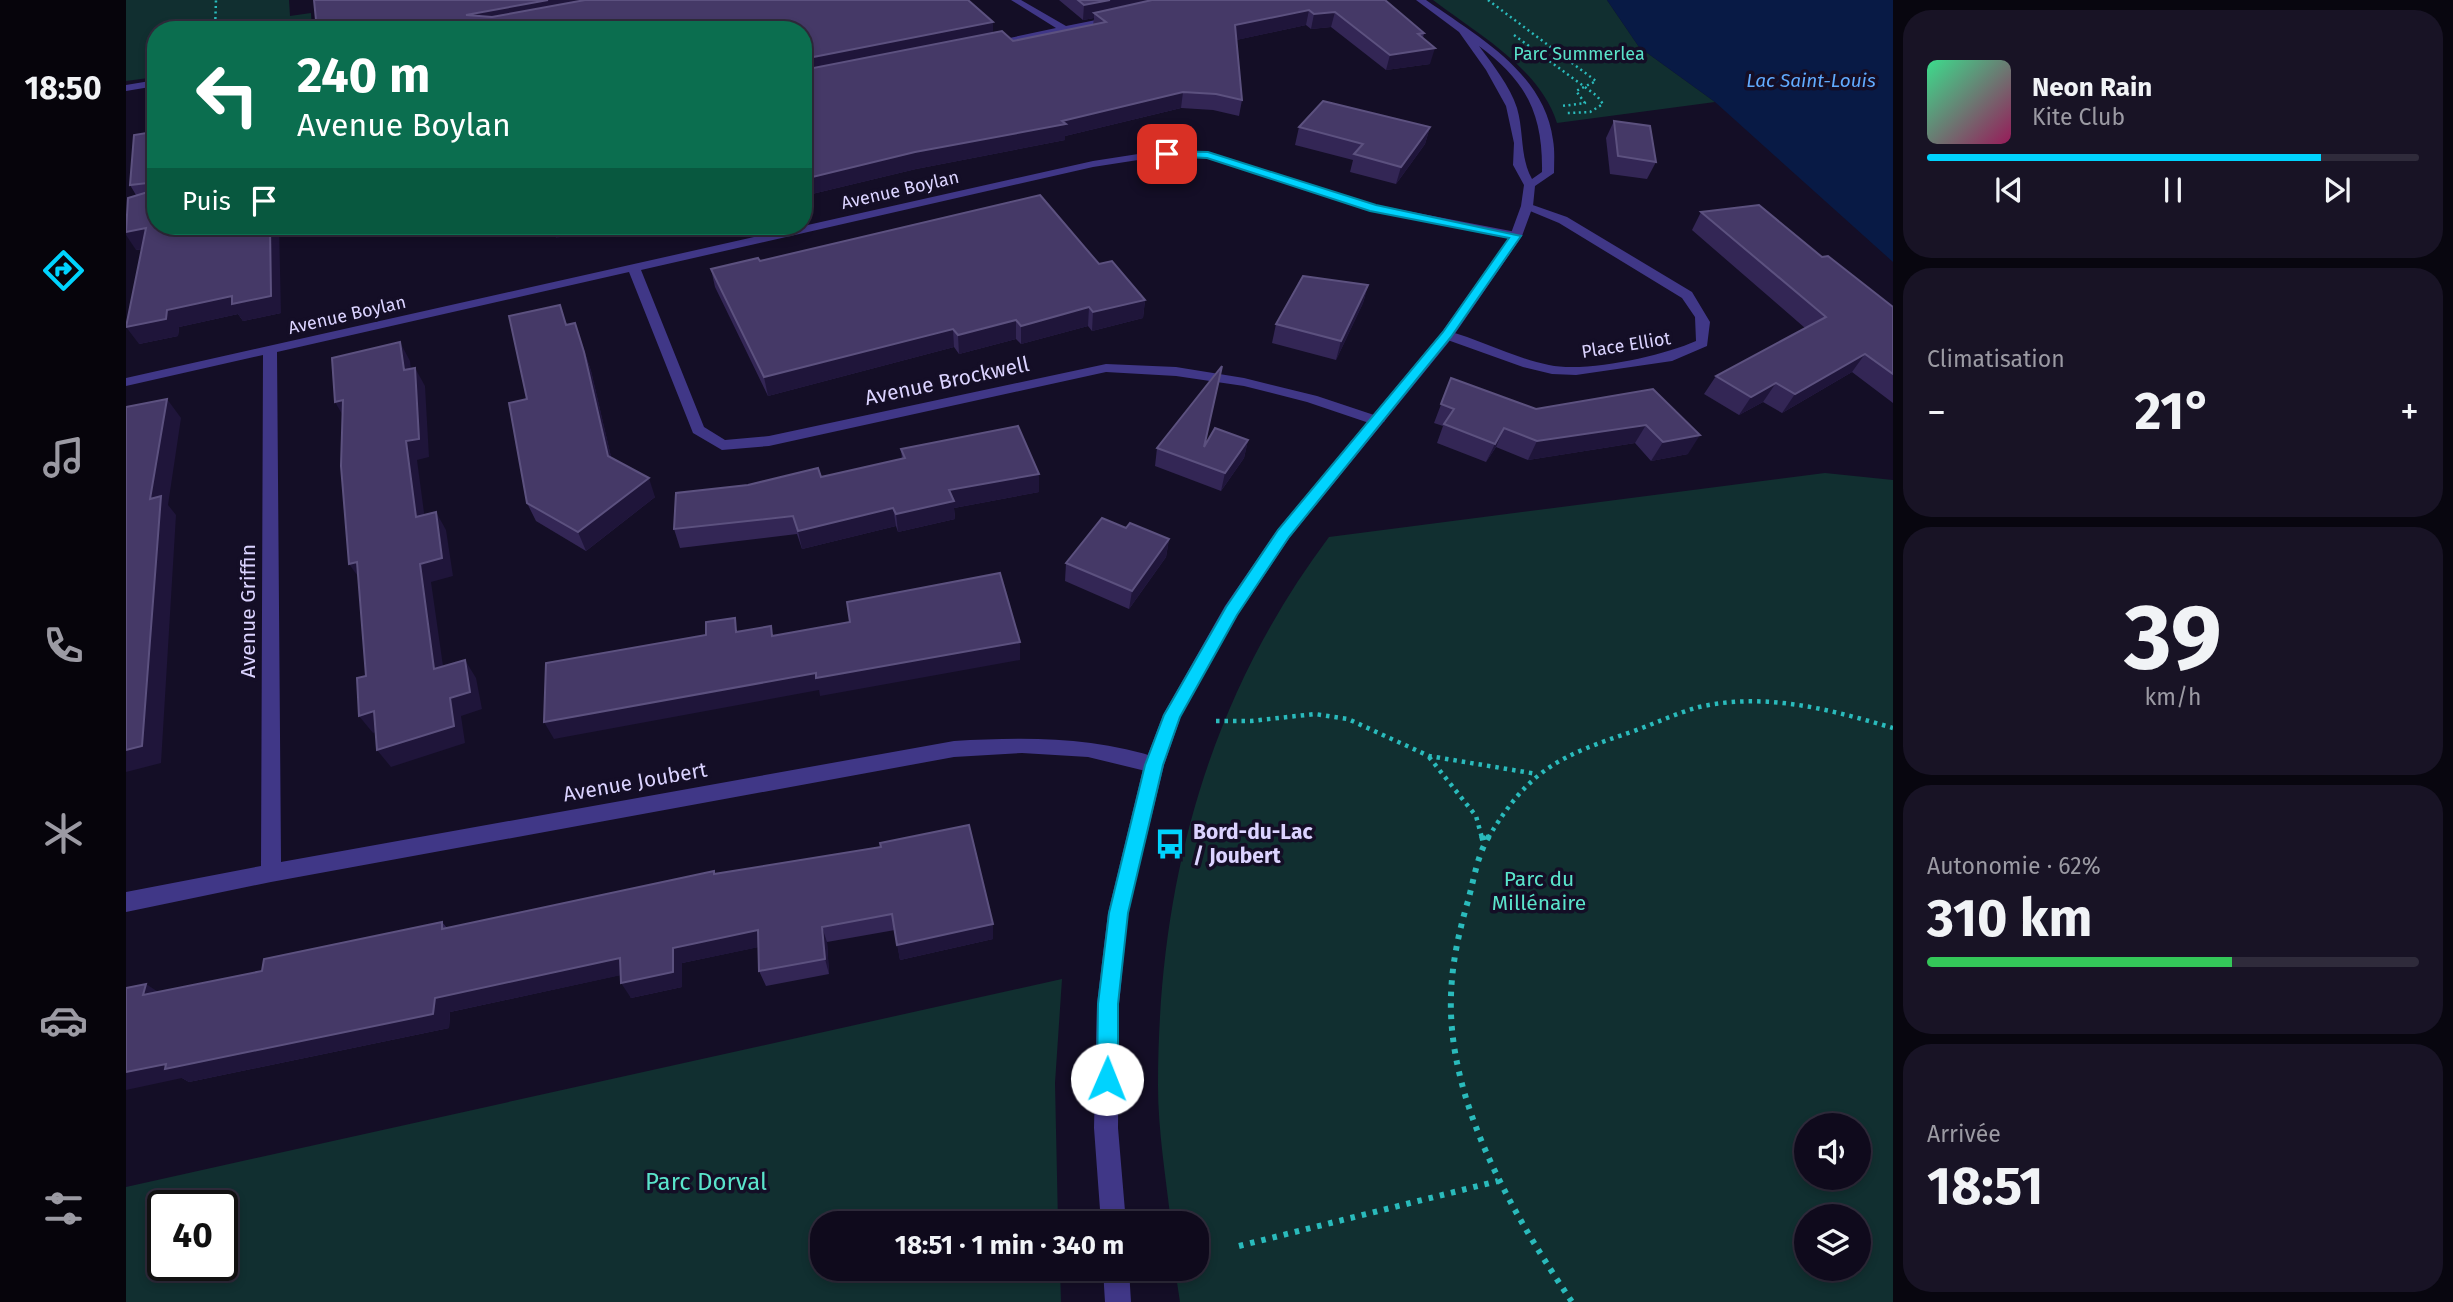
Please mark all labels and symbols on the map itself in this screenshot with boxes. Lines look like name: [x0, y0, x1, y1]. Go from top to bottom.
park label: Parc Summerlea: [1513, 43, 1645, 65]
water label: Lac Saint-Louis: [1746, 69, 1876, 92]
pin: [1137, 124, 1197, 184]
street label: Avenue Boylan: [839, 166, 961, 214]
street label: Avenue Boylan: [286, 291, 408, 339]
street label: Place Elliot: [1580, 327, 1673, 363]
street label: Avenue Brockwell: [862, 351, 1032, 411]
street label: Avenue Griffin: [235, 544, 261, 678]
street label: Avenue Joubert: [561, 756, 709, 807]
place label: Bord-du-Lac / Joubert: [1193, 819, 1312, 869]
bus stop icon: Bord-du-Lac / Joubert: [1153, 827, 1187, 861]
park label: Parc du Millénaire: [1492, 866, 1586, 916]
position arrow: [1070, 1042, 1144, 1116]
park label: Parc Dorval: [645, 1168, 767, 1196]
speed limit sign: 40: [147, 1190, 238, 1281]

